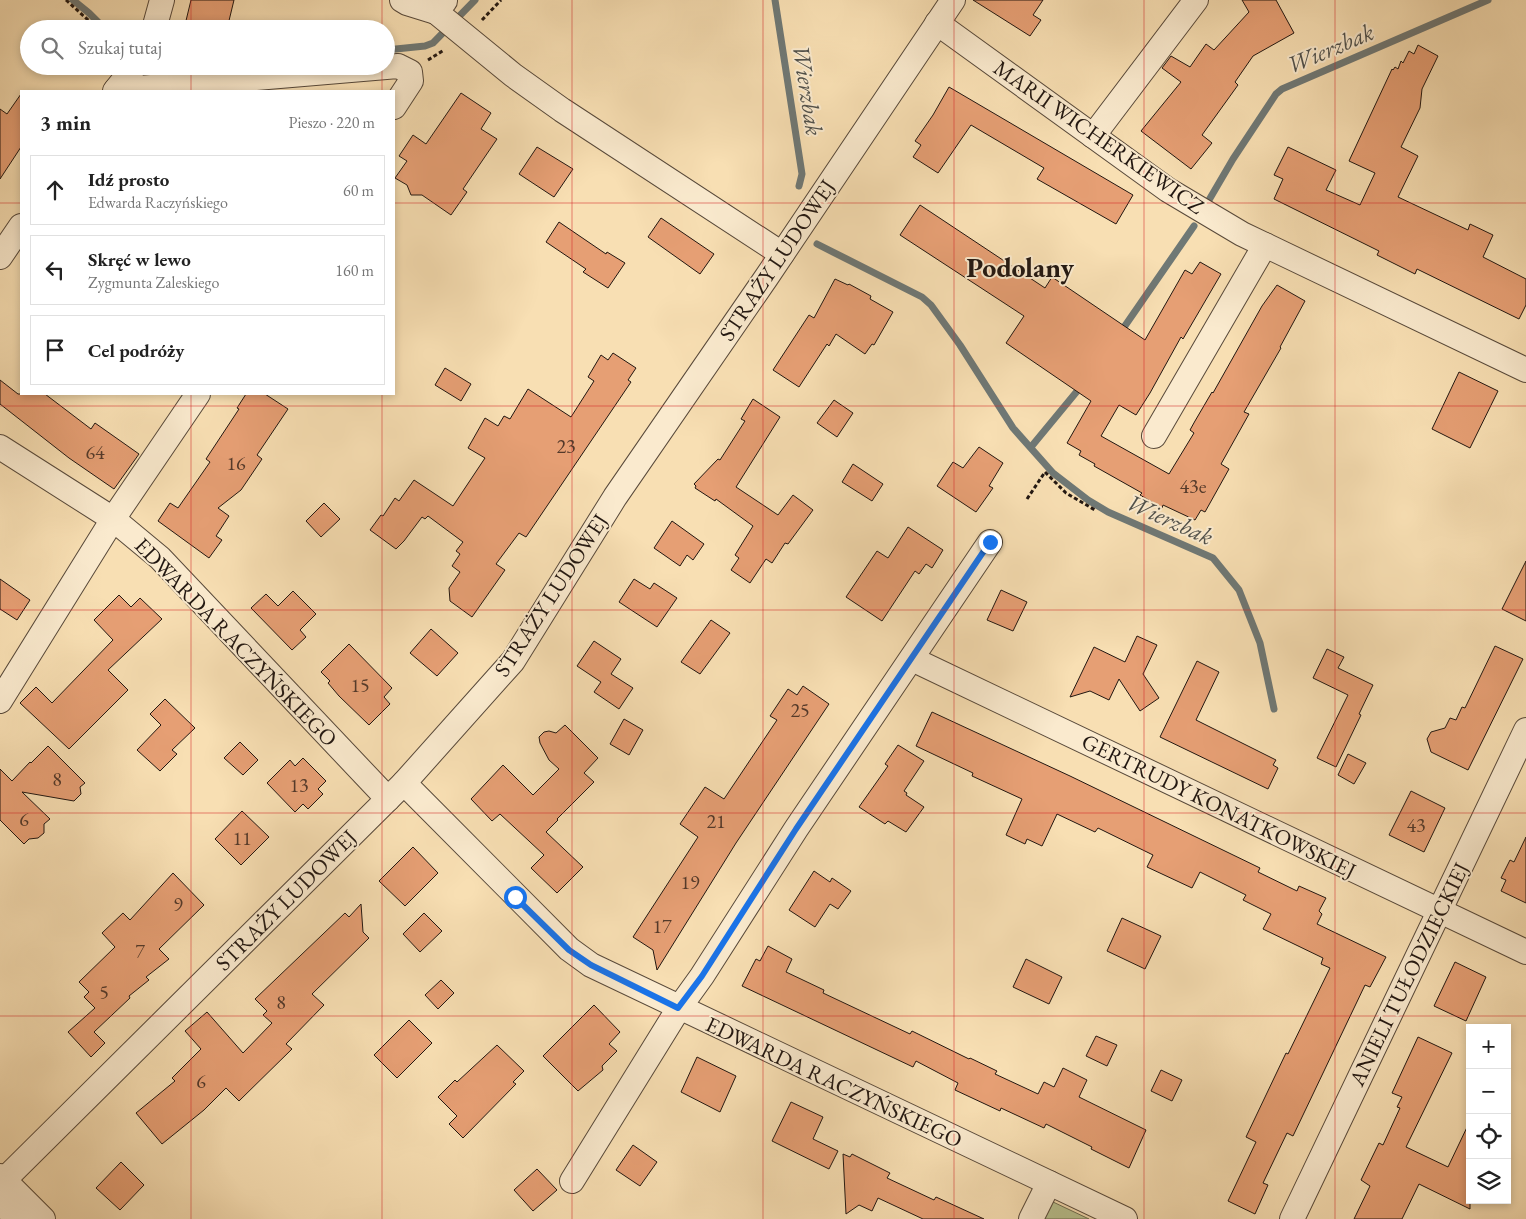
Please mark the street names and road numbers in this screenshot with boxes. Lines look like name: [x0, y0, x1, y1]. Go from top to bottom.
street label: MARII WICHERKIEWICZ: [988, 53, 1210, 221]
street label: STRAŻY LUDOWEJ: [712, 174, 842, 346]
street label: STRAŻY LUDOWEJ: [487, 508, 615, 682]
street label: EDWARDA RACZYŃSKIEGO: [128, 531, 344, 753]
street label: GERTRUDY KONATKOWSKIEJ: [1077, 727, 1361, 885]
street label: STRAŻY LUDOWEJ: [209, 823, 363, 977]
street label: ANIELI TUŁODZIECKIEJ: [1342, 857, 1476, 1092]
street label: EDWARDA RACZYŃSKIEGO: [701, 1010, 967, 1154]

